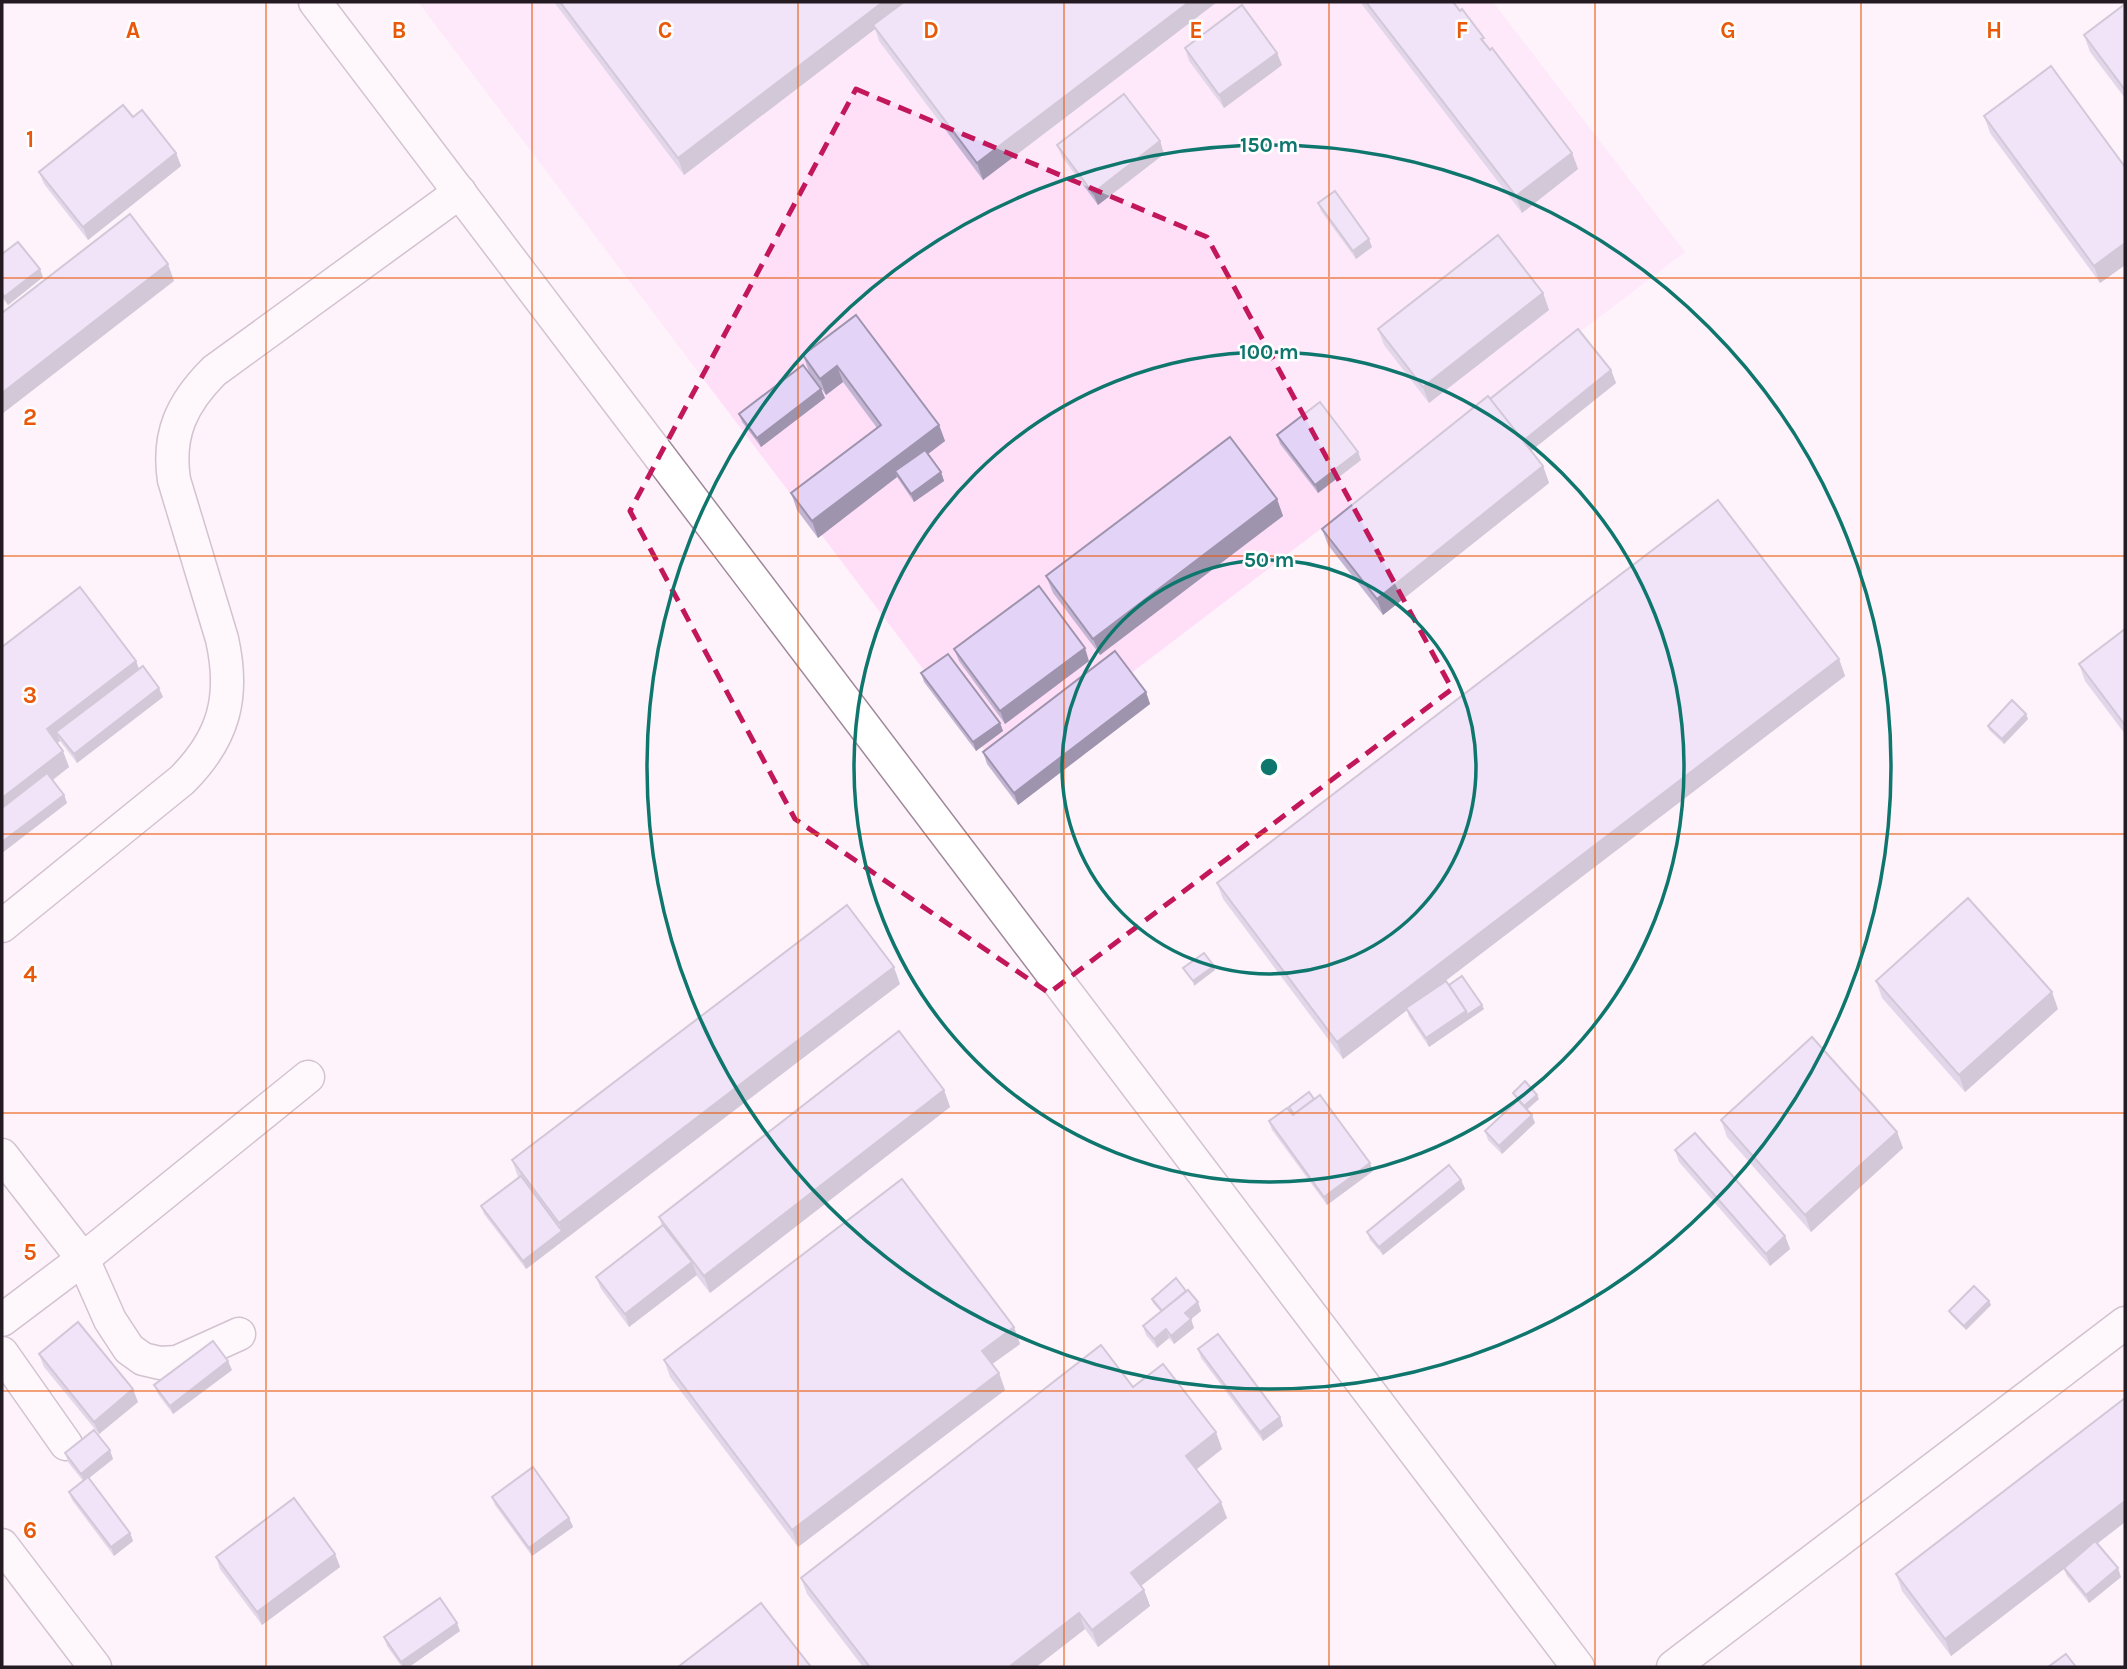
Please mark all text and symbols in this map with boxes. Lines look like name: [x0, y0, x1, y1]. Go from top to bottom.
text: A: [126, 17, 140, 44]
text: B: [392, 17, 406, 44]
text: C: [658, 17, 672, 44]
text: D: [923, 17, 939, 44]
text: E: [1189, 17, 1203, 44]
text: F: [1456, 17, 1468, 44]
text: G: [1720, 17, 1736, 44]
text: H: [1986, 17, 2002, 44]
text: 1: [26, 126, 34, 153]
text: 150 m: [1240, 133, 1298, 157]
text: 100 m: [1239, 340, 1299, 364]
text: 2: [23, 404, 37, 431]
text: 50 m: [1244, 548, 1294, 572]
text: 3: [23, 682, 37, 709]
centre of rings: [1257, 755, 1281, 779]
text: 4: [23, 961, 37, 988]
text: 5: [23, 1239, 37, 1266]
text: 6: [23, 1517, 37, 1544]

